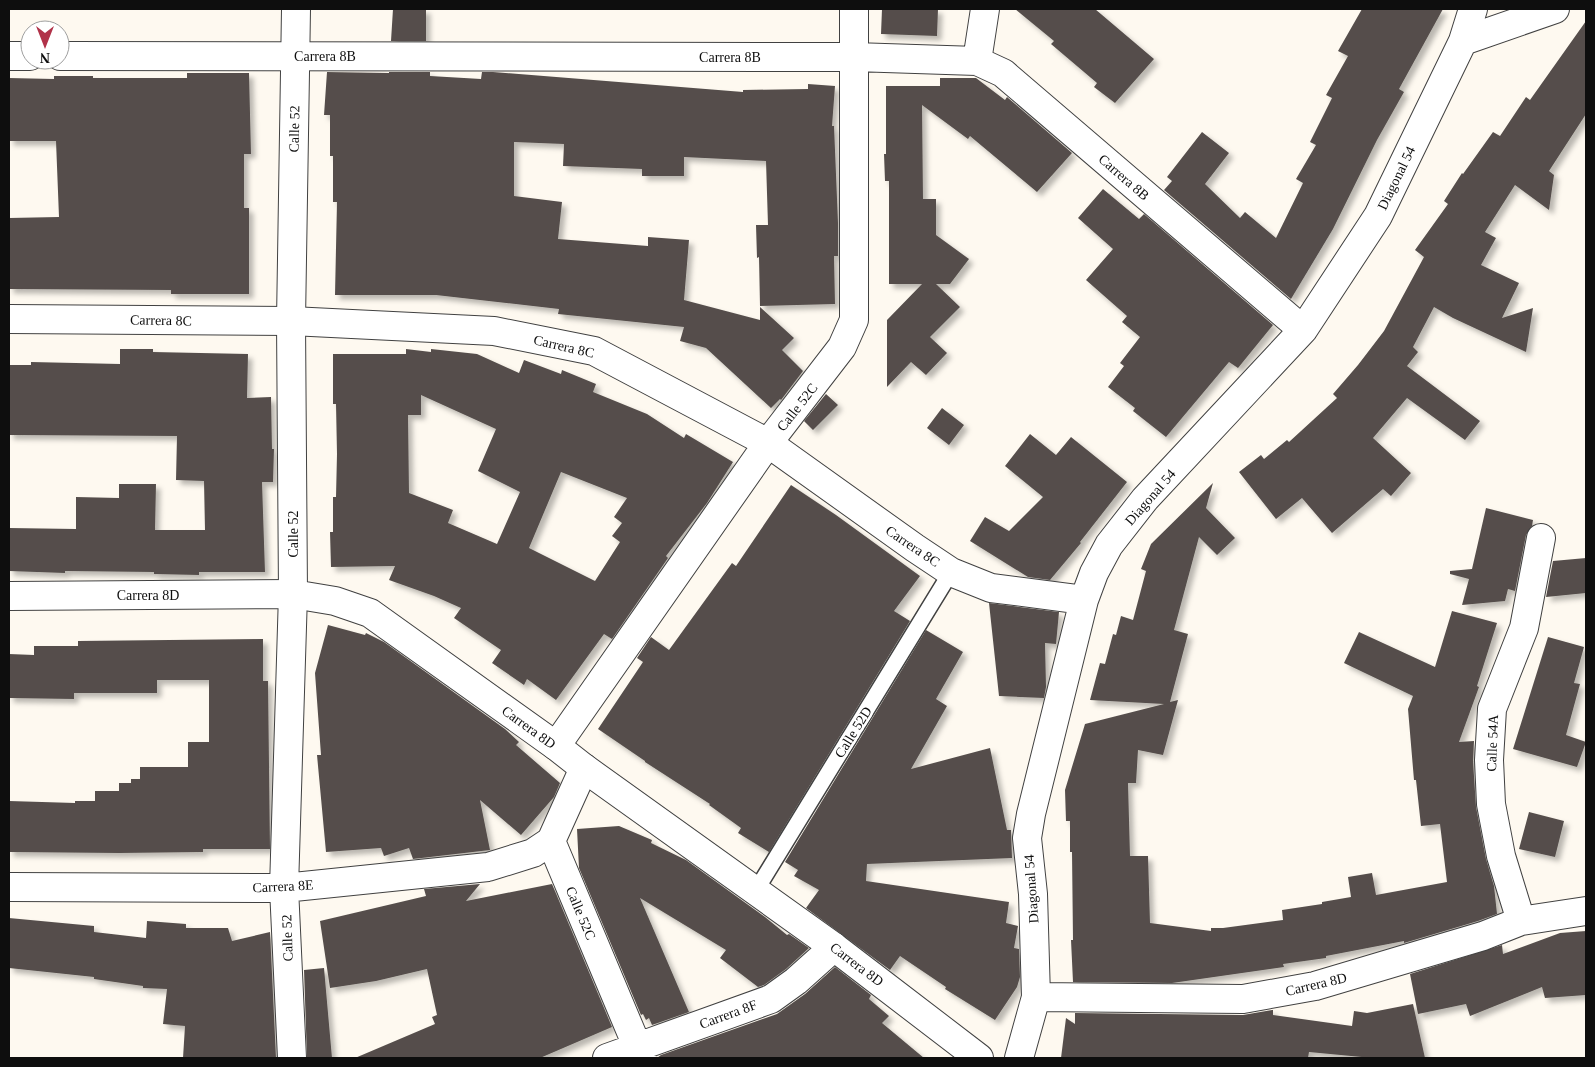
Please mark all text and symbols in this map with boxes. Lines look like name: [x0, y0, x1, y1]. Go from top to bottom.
north arrow: [20, 20, 70, 70]
street label: Carrera 8B: [294, 49, 356, 64]
text: N: [40, 50, 50, 65]
street label: Carrera 8B: [699, 50, 761, 65]
street label: Calle 52: [287, 105, 302, 153]
street label: Diagonal 54: [1375, 144, 1418, 212]
street label: Carrera 8B: [1095, 151, 1152, 203]
street label: Carrera 8C: [130, 312, 192, 329]
street label: Carrera 8C: [532, 332, 596, 361]
street label: Calle 52C: [774, 380, 821, 434]
street label: Diagonal 54: [1122, 466, 1179, 528]
street label: Calle 52: [286, 510, 301, 558]
street label: Carrera 8C: [883, 523, 943, 570]
street label: Carrera 8D: [117, 588, 179, 603]
street label: Carrera 8D: [499, 703, 558, 752]
street label: Calle 52D: [832, 704, 875, 760]
street label: Calle 54A: [1484, 713, 1501, 772]
street label: Diagonal 54: [1022, 854, 1041, 924]
street label: Carrera 8E: [252, 877, 314, 896]
street label: Calle 52C: [563, 884, 598, 942]
street label: Calle 52: [279, 914, 296, 962]
street label: Carrera 8D: [827, 940, 886, 989]
street label: Carrera 8D: [1284, 970, 1348, 999]
street label: Carrera 8F: [697, 997, 759, 1032]

